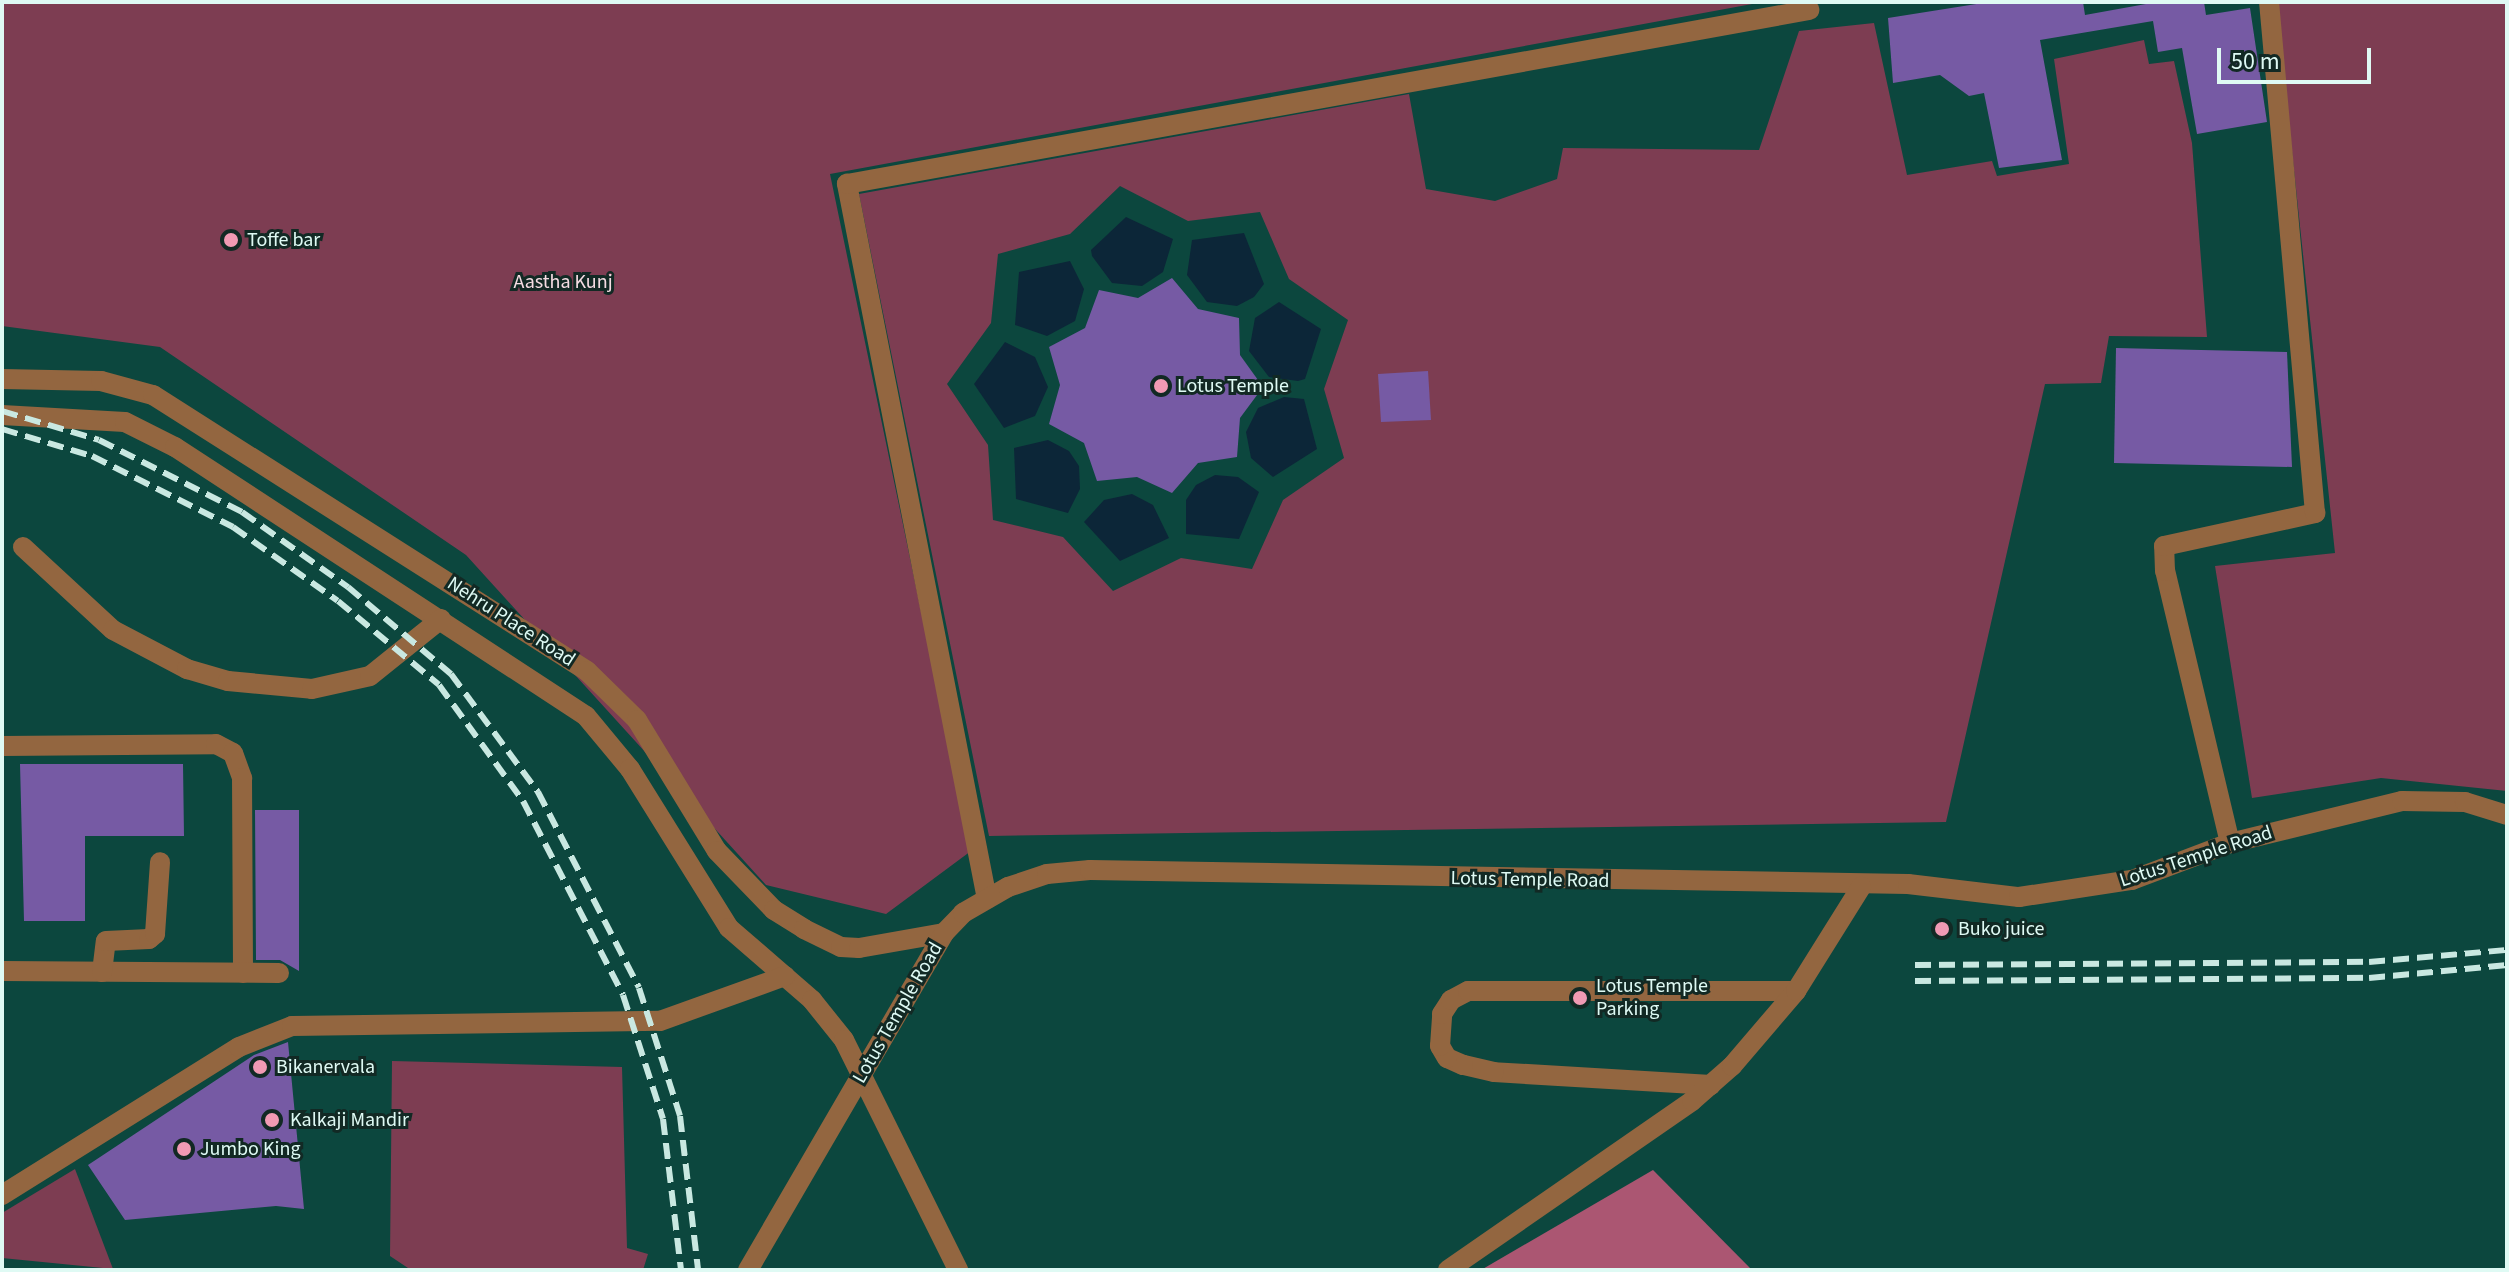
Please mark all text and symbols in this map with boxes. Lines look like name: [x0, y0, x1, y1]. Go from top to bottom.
scale bar: [2221, 32, 2375, 82]
text: 50 m: [2231, 44, 2280, 79]
place label: Toffe bar: [247, 228, 320, 252]
marker: Toffe bar: [222, 231, 240, 249]
park label: Aastha Kunj: [513, 270, 613, 294]
place label: Lotus Temple: [1177, 374, 1289, 398]
marker: Lotus Temple: [1152, 377, 1170, 395]
street label: Nehru Place Road: [443, 572, 579, 672]
street label: Lotus Temple Road: [2117, 821, 2275, 893]
street label: Lotus Temple Road: [1450, 867, 1610, 893]
place label: Buko juice: [1958, 917, 2044, 941]
marker: Buko juice: [1933, 920, 1951, 938]
street label: Lotus Temple Road: [848, 938, 948, 1088]
place label: Lotus Temple Parking: [1596, 974, 1708, 1021]
marker: Lotus Temple Parking: [1571, 989, 1589, 1007]
place label: Bikanervala: [276, 1055, 375, 1079]
marker: Bikanervala: [251, 1058, 269, 1076]
place label: Kalkaji Mandir: [290, 1108, 409, 1132]
marker: Kalkaji Mandir: [261, 1109, 283, 1131]
place label: Jumbo King: [200, 1137, 300, 1161]
marker: Jumbo King: [175, 1140, 193, 1158]

